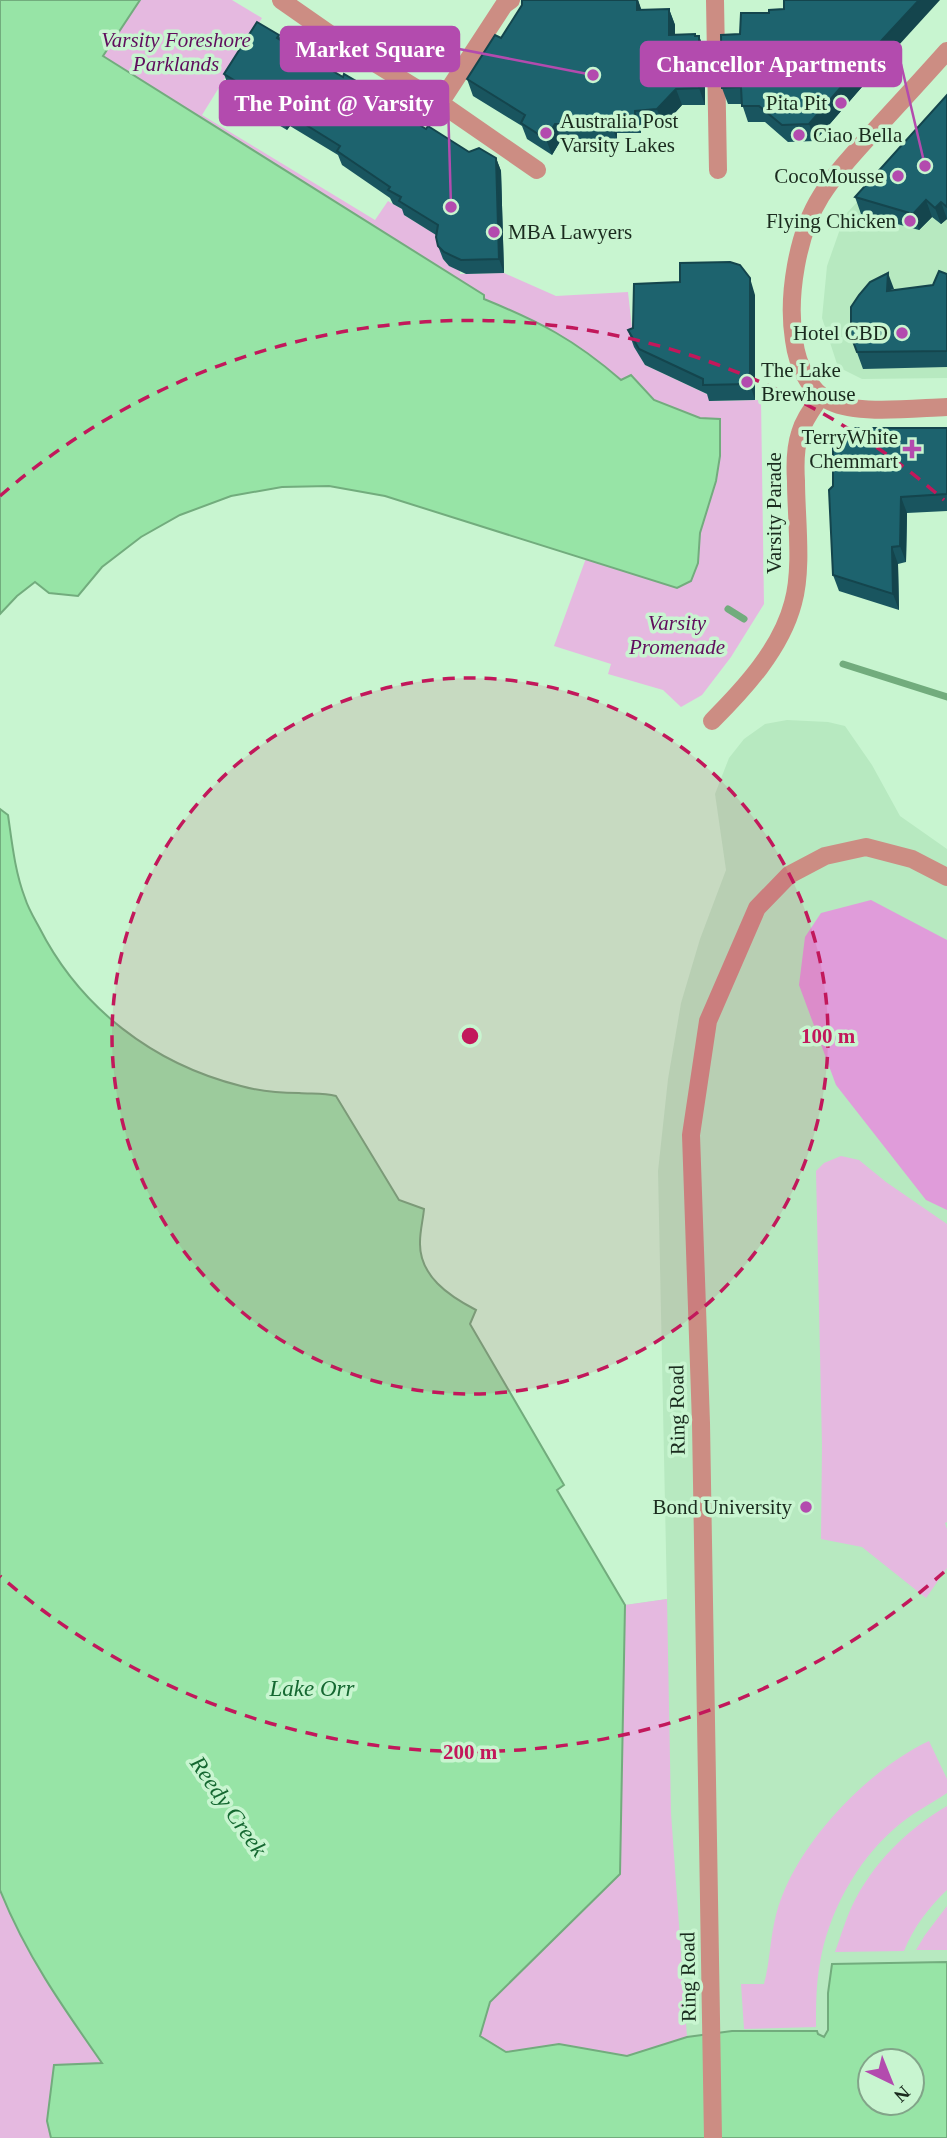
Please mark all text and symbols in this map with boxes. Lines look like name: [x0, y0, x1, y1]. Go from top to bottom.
callout: Market Square: [281, 27, 459, 71]
park label: Varsity Foreshore Parklands: [101, 28, 251, 76]
text: Market Square: [295, 37, 445, 62]
callout: Chancellor Apartments: [641, 42, 901, 86]
text: Chancellor Apartments: [656, 52, 886, 77]
callout: The Point @ Varsity: [220, 81, 448, 125]
text: The Point @ Varsity: [234, 91, 434, 117]
place label: Pita Pit: [766, 91, 827, 115]
marker: Pita Pit: [833, 95, 849, 111]
place label: Australia Post Varsity Lakes: [560, 109, 679, 157]
place label: Ciao Bella: [813, 123, 903, 147]
marker: Australia Post Varsity Lakes: [538, 125, 554, 141]
marker: Ciao Bella: [791, 127, 807, 143]
place label: CocoMousse: [774, 164, 884, 188]
marker: CocoMousse: [890, 168, 906, 184]
place label: Flying Chicken: [766, 209, 896, 233]
marker: Flying Chicken: [902, 213, 918, 229]
place label: MBA Lawyers: [508, 220, 632, 244]
marker: MBA Lawyers: [486, 224, 502, 240]
place label: Hotel CBD: [793, 321, 888, 345]
marker: Hotel CBD: [894, 325, 910, 341]
place label: The Lake Brewhouse: [761, 358, 855, 406]
marker: The Lake Brewhouse: [739, 374, 755, 390]
place label: TerryWhite Chemmart: [802, 425, 898, 473]
marker: TerryWhite Chemmart: [904, 441, 920, 457]
street label: Varsity Parade: [762, 452, 786, 574]
park label: Varsity Promenade: [628, 611, 725, 659]
centre of rings: [458, 1024, 482, 1048]
text: 100 m: [801, 1024, 856, 1048]
street label: Ring Road: [664, 1364, 690, 1455]
place label: Bond University: [653, 1495, 792, 1519]
marker: Bond University: [798, 1499, 814, 1515]
water label: Lake Orr: [269, 1676, 356, 1701]
text: 200 m: [443, 1740, 498, 1764]
water label: Reedy Creek: [185, 1751, 273, 1862]
street label: Ring Road: [675, 1931, 701, 2022]
north arrow: [856, 2047, 926, 2117]
text: N: [890, 2082, 914, 2107]

